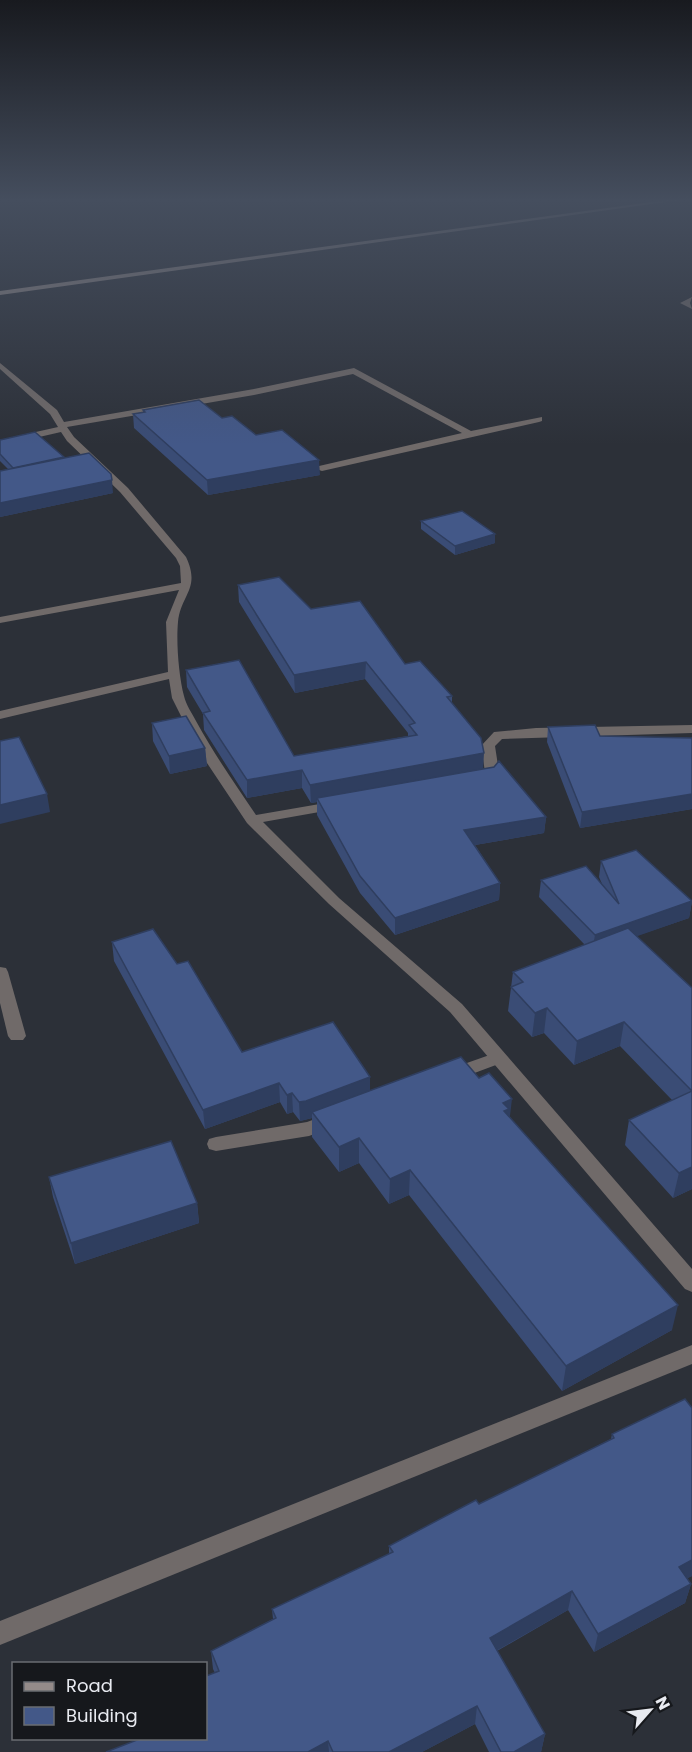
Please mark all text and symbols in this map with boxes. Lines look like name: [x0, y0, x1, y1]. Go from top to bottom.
legend: [12, 1662, 207, 1740]
text: Road: [66, 1673, 113, 1698]
north arrow: [620, 1680, 680, 1740]
text: N: [650, 1692, 676, 1714]
text: Building: [66, 1703, 138, 1728]

